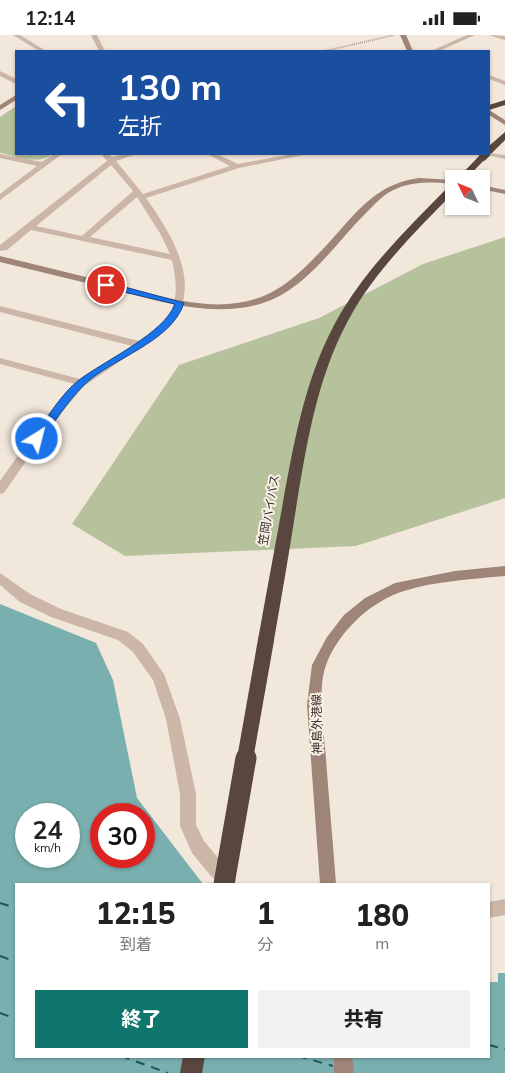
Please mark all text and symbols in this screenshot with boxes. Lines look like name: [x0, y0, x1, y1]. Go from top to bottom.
text: 12:14: [25, 6, 75, 30]
text: 130 m: [118, 65, 222, 109]
icon: left: [35, 70, 100, 135]
text: 左折: [118, 112, 162, 140]
north arrow: [445, 170, 490, 215]
map controls: [445, 170, 490, 215]
pin: [85, 264, 127, 306]
icon: arrive: [92, 271, 120, 299]
position arrow: [10, 412, 62, 464]
street label: 笠岡バイパス: [255, 473, 282, 547]
street label: 神島外港線: [308, 694, 325, 754]
speed limit sign: 30: [90, 803, 155, 868]
text: 24: [32, 814, 63, 845]
text: km/h: [34, 840, 61, 855]
text: 12:15: [96, 894, 176, 932]
text: 1: [256, 894, 274, 932]
text: 180: [355, 896, 409, 934]
text: m: [375, 933, 389, 953]
text: 到着: [120, 934, 152, 954]
text: 分: [257, 934, 273, 954]
button: 終了: [35, 990, 248, 1048]
button: 共有: [258, 990, 470, 1048]

